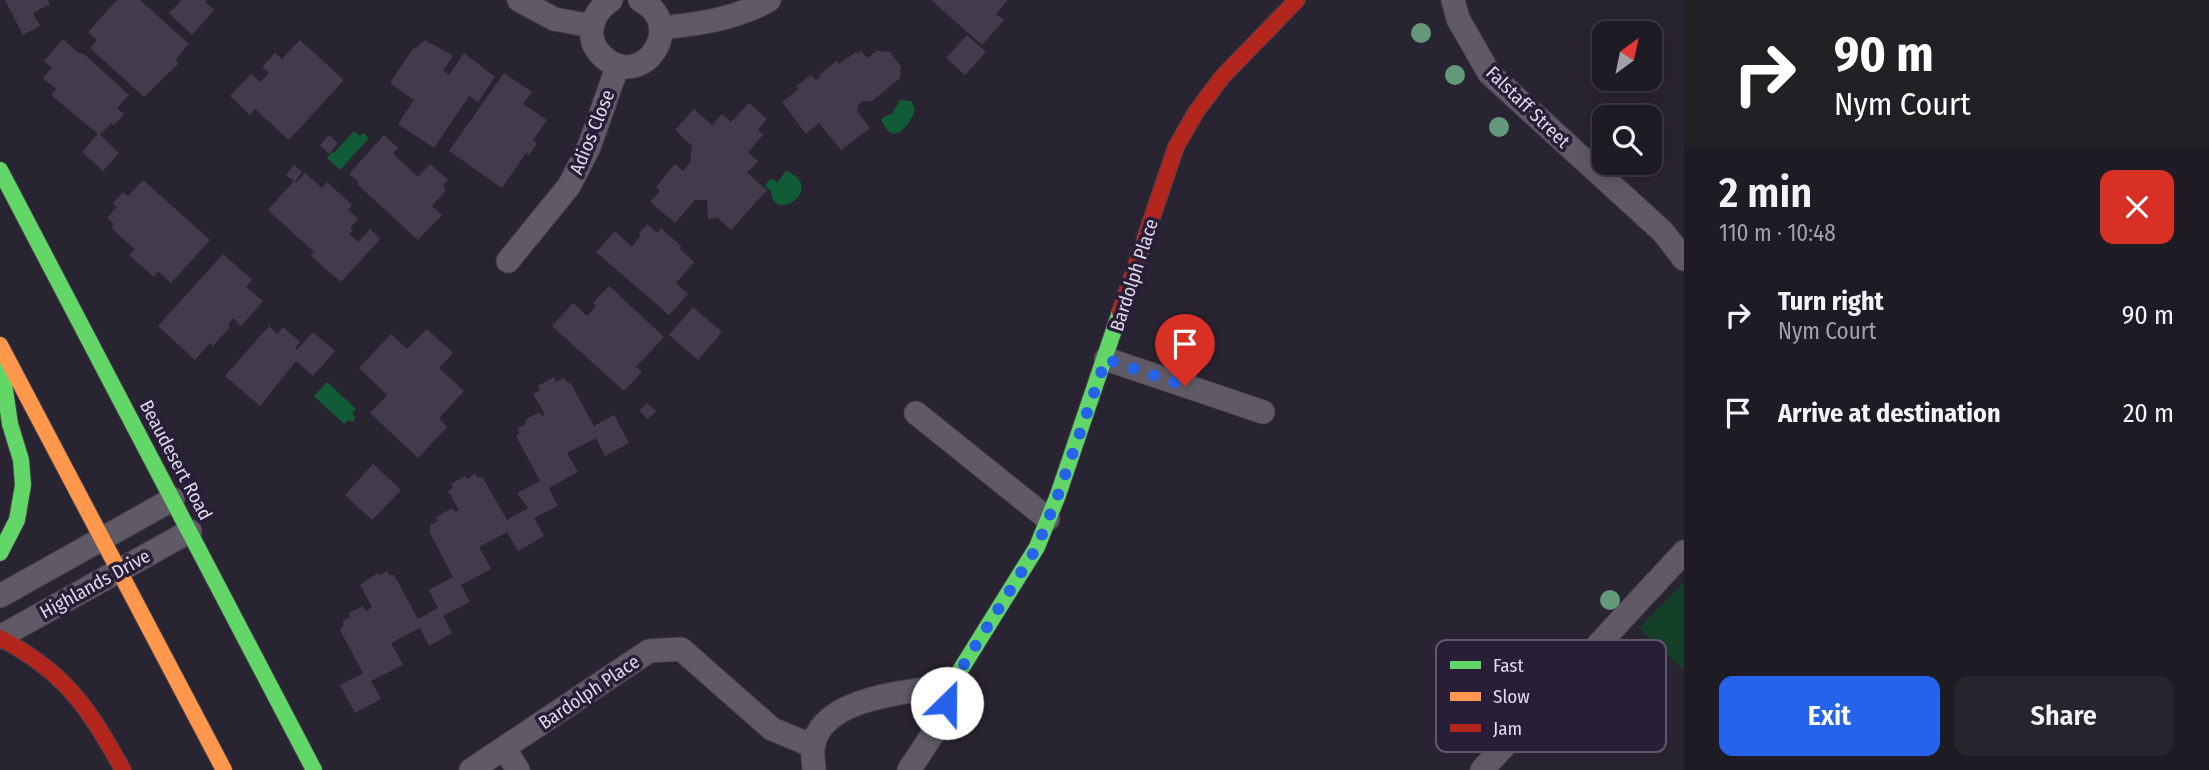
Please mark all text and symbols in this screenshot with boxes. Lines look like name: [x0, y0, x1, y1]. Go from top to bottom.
north arrow: [1592, 21, 1662, 91]
map controls: [1592, 21, 1662, 175]
text: 90 m: [1834, 25, 1934, 84]
icon: right: [1719, 28, 1810, 119]
street label: Falstaff Street: [1481, 61, 1575, 153]
text: Nym Court: [1834, 85, 1971, 123]
street label: Adios Close: [565, 86, 619, 178]
button: search: [1592, 105, 1662, 175]
text: 2 min: [1719, 168, 1812, 218]
button: close: [2100, 170, 2174, 244]
street label: Bardolph Place: [1105, 216, 1163, 334]
text: 110 m · 10:48: [1719, 219, 1836, 247]
text: Turn right: [1778, 286, 1884, 317]
icon: right: [1719, 296, 1757, 334]
text: 90 m: [2122, 300, 2174, 331]
pin: [1155, 314, 1215, 386]
text: Nym Court: [1778, 317, 1876, 345]
icon: arrive: [1166, 325, 1204, 363]
icon: arrive: [1719, 394, 1757, 432]
street label: Beaudesert Road: [135, 396, 217, 524]
text: Arrive at destination: [1778, 398, 2001, 429]
text: 20 m: [2123, 398, 2174, 429]
street label: Highlands Drive: [36, 544, 154, 624]
legend: [1436, 640, 1666, 752]
street label: Bardolph Place: [534, 650, 644, 734]
text: Fast: [1493, 654, 1524, 677]
position arrow: [910, 666, 984, 740]
button: Exit: [1719, 676, 1940, 756]
button: Share: [1954, 676, 2174, 756]
text: Slow: [1493, 685, 1530, 708]
text: Jam: [1493, 717, 1522, 740]

